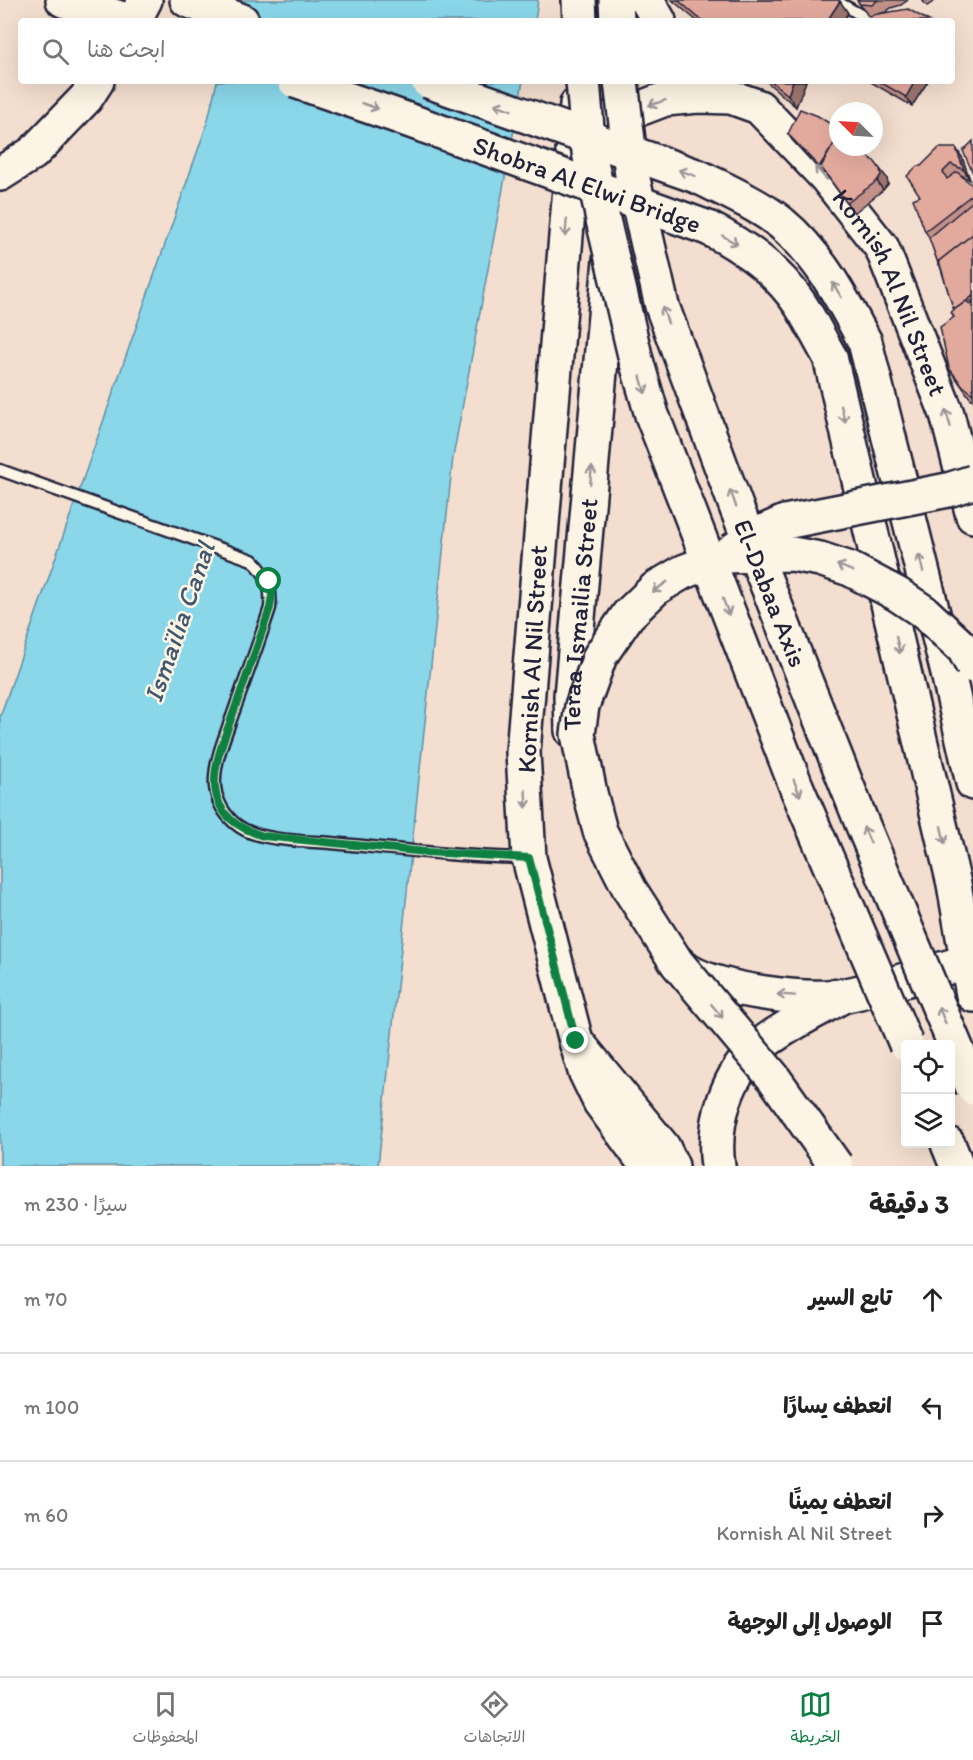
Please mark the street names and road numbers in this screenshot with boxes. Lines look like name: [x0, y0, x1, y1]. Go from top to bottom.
street label: Shobra Al Elwi Bridge: [469, 129, 706, 240]
street label: Kornish Al Nil Street: [825, 182, 954, 401]
street label: Teraa Ismailia Street: [555, 497, 605, 731]
street label: El-Dabaa Axis: [727, 515, 814, 672]
street label: Kornish Al Nil Street: [510, 544, 554, 774]

